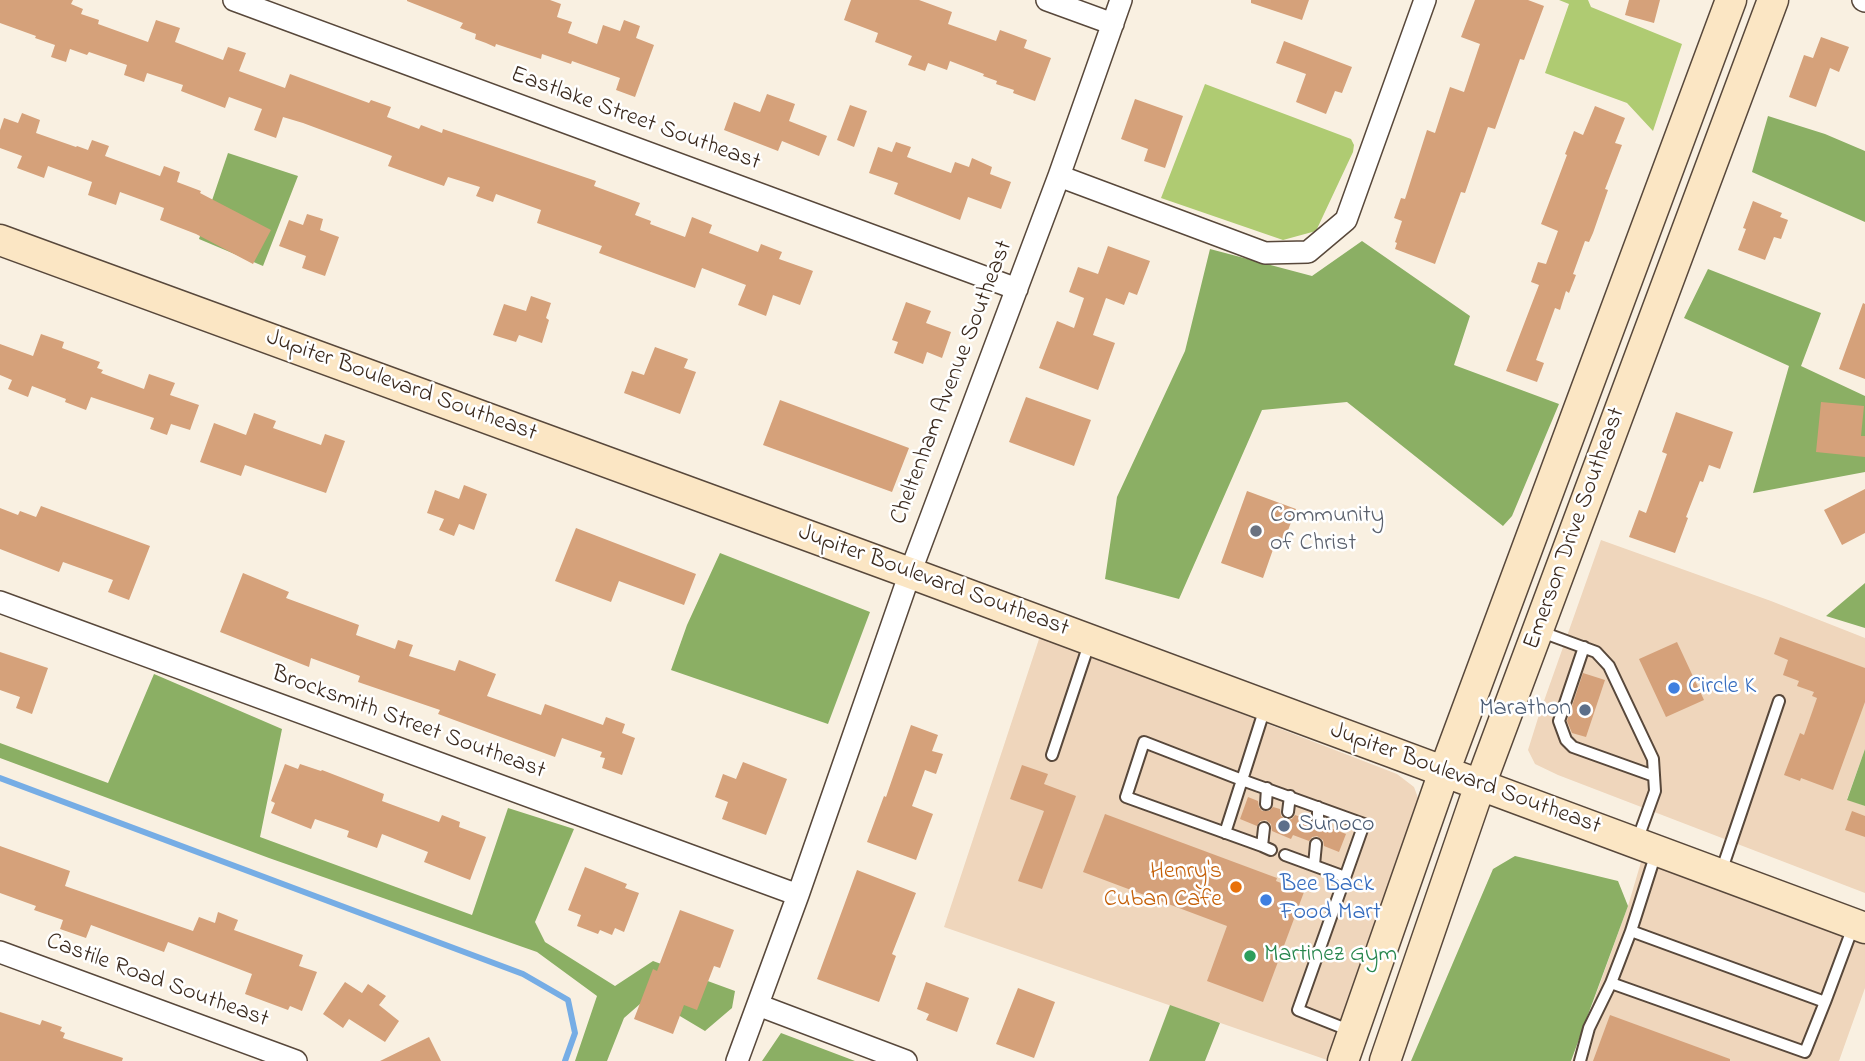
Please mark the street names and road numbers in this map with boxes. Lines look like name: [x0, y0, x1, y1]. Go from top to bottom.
street label: Eastlake Street Southeast: [506, 61, 764, 179]
street label: Cheltenham Avenue Southeast: [885, 237, 1021, 529]
street label: Jupiter Boulevard Southeast: [262, 325, 540, 449]
street label: Emerson Drive Southeast: [1519, 404, 1633, 654]
street label: Jupiter Boulevard Southeast: [794, 520, 1072, 644]
street label: Brocksmith Street Southeast: [267, 661, 549, 787]
street label: Jupiter Boulevard Southeast: [1326, 718, 1604, 842]
street label: Castile Road Southeast: [42, 928, 272, 1036]

